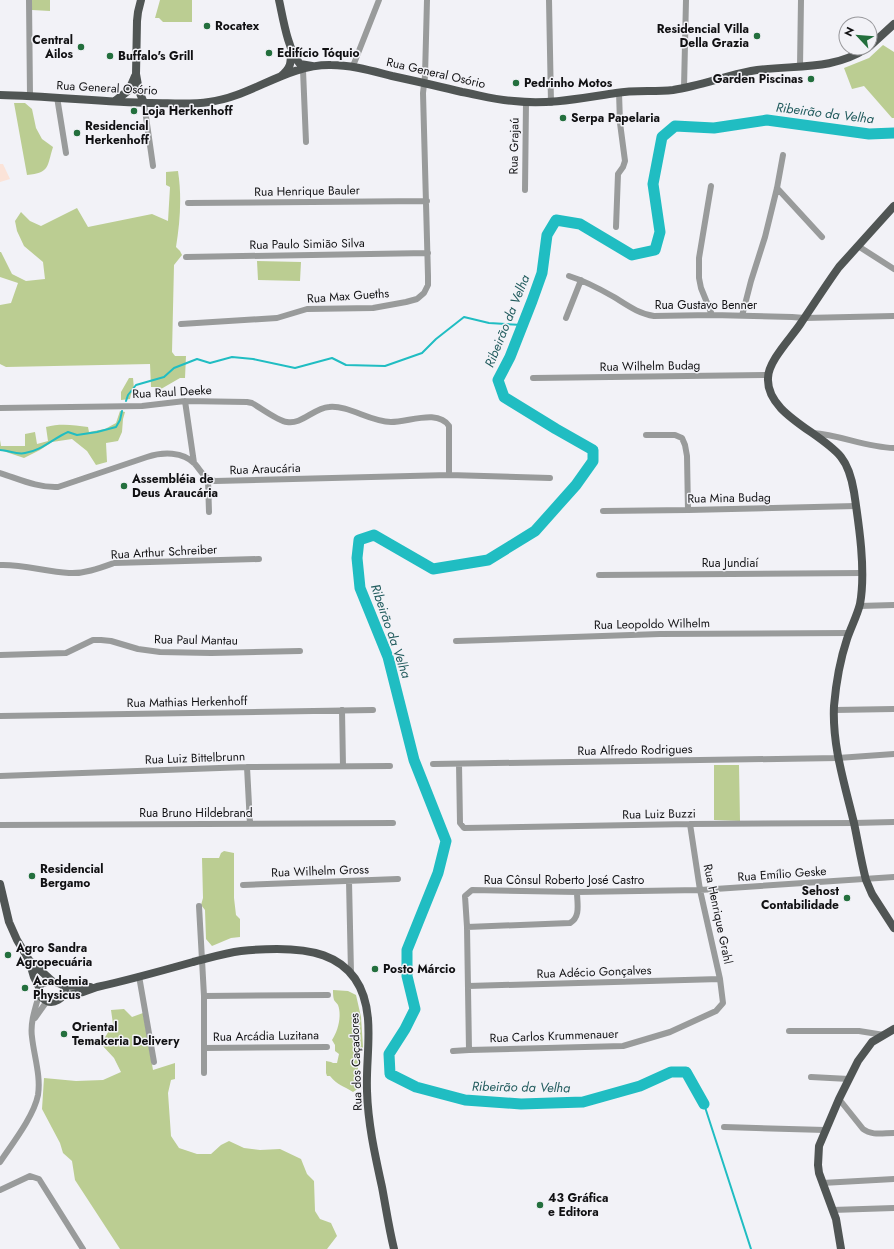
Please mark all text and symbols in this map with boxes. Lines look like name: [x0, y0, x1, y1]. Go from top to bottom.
north arrow: [838, 16, 878, 56]
place label: Rocatex: [215, 17, 260, 35]
place label: Residencial Villa Della Grazia: [657, 20, 749, 52]
marker: Rocatex: [202, 21, 212, 31]
text: N: [840, 24, 858, 39]
place label: Central Ailos: [32, 31, 74, 63]
marker: Residencial Villa Della Grazia: [752, 31, 762, 41]
marker: Central Ailos: [76, 42, 86, 52]
place label: Edifício Tóquio: [277, 44, 360, 62]
place label: Buffalo's Grill: [118, 47, 194, 65]
marker: Edifício Tóquio: [264, 48, 274, 58]
marker: Buffalo's Grill: [105, 51, 115, 61]
street label: Rua General Osório: [385, 53, 488, 93]
place label: Garden Piscinas: [713, 70, 804, 88]
place label: Pedrinho Motos: [524, 74, 613, 92]
marker: Garden Piscinas: [806, 74, 816, 84]
street label: Rua General Osório: [56, 76, 158, 100]
marker: Pedrinho Motos: [511, 78, 521, 88]
water label: Ribeirão da Velha: [775, 98, 875, 128]
place label: Loja Herkenhoff: [142, 102, 234, 120]
marker: Loja Herkenhoff: [129, 106, 139, 116]
place label: Serpa Papelaria: [571, 109, 660, 127]
marker: Serpa Papelaria: [558, 113, 568, 123]
place label: Residencial Herkenhoff: [85, 117, 150, 149]
street label: Rua Grajaú: [505, 118, 523, 174]
marker: Residencial Herkenhoff: [72, 128, 82, 138]
street label: Rua Henrique Bauler: [254, 181, 361, 201]
street label: Rua Paulo Simião Silva: [249, 234, 365, 254]
water label: Ribeirão da Velha: [480, 272, 534, 370]
street label: Rua Max Gueths: [306, 284, 390, 308]
street label: Rua Gustavo Benner: [655, 296, 758, 314]
street label: Rua Wilhelm Budag: [599, 356, 701, 376]
street label: Rua Raul Deeke: [132, 381, 212, 403]
street label: Rua Araucária: [229, 459, 301, 479]
place label: Assembléia de Deus Araucária: [131, 470, 218, 502]
marker: Assembléia de Deus Araucária: [119, 481, 129, 491]
street label: Rua Mina Budag: [687, 488, 771, 508]
street label: Rua Arthur Schreiber: [110, 540, 219, 564]
street label: Rua Jundiaí: [702, 554, 759, 572]
water label: Ribeirão da Velha: [366, 581, 416, 681]
street label: Rua Leopoldo Wilhelm: [594, 614, 710, 634]
street label: Rua Paul Mantau: [154, 630, 238, 650]
street label: Rua Mathias Herkenhoff: [127, 692, 248, 712]
street label: Rua Alfredo Rodrigues: [577, 740, 693, 760]
street label: Rua Luiz Bittelbrunn: [144, 747, 246, 769]
street label: Rua Bruno Hildebrand: [139, 804, 253, 822]
street label: Rua Luiz Buzzi: [622, 804, 696, 824]
place label: Residencial Bergamo: [40, 860, 104, 892]
street label: Rua Wilhelm Gross: [271, 860, 369, 882]
street label: Rua Henrique Grahl: [699, 862, 737, 966]
street label: Rua Emílio Geske: [737, 862, 827, 886]
marker: Residencial Bergamo: [27, 871, 37, 881]
street label: Rua Cônsul Roberto José Castro: [484, 871, 645, 889]
place label: Sehost Contabilidade: [761, 882, 839, 914]
marker: Sehost Contabilidade: [842, 893, 852, 903]
place label: Agro Sandra Agropecuária: [15, 939, 92, 971]
marker: Agro Sandra Agropecuária: [3, 950, 13, 960]
place label: Posto Márcio: [383, 960, 455, 978]
street label: Rua Adécio Gonçalves: [536, 961, 652, 983]
marker: Posto Márcio: [370, 964, 380, 974]
place label: Academia Physicus: [32, 972, 88, 1004]
marker: Academia Physicus: [20, 983, 30, 993]
street label: Rua dos Caçadores: [345, 1013, 367, 1111]
place label: Oriental Temakeria Delivery: [72, 1018, 180, 1050]
street label: Rua Carlos Krummenauer: [489, 1025, 620, 1047]
street label: Rua Arcádia Luzitana: [213, 1026, 319, 1046]
marker: Oriental Temakeria Delivery: [59, 1029, 69, 1039]
water label: Ribeirão da Velha: [472, 1077, 570, 1097]
place label: 43 Gráfica e Editora: [548, 1189, 609, 1221]
marker: 43 Gráfica e Editora: [535, 1200, 545, 1210]

